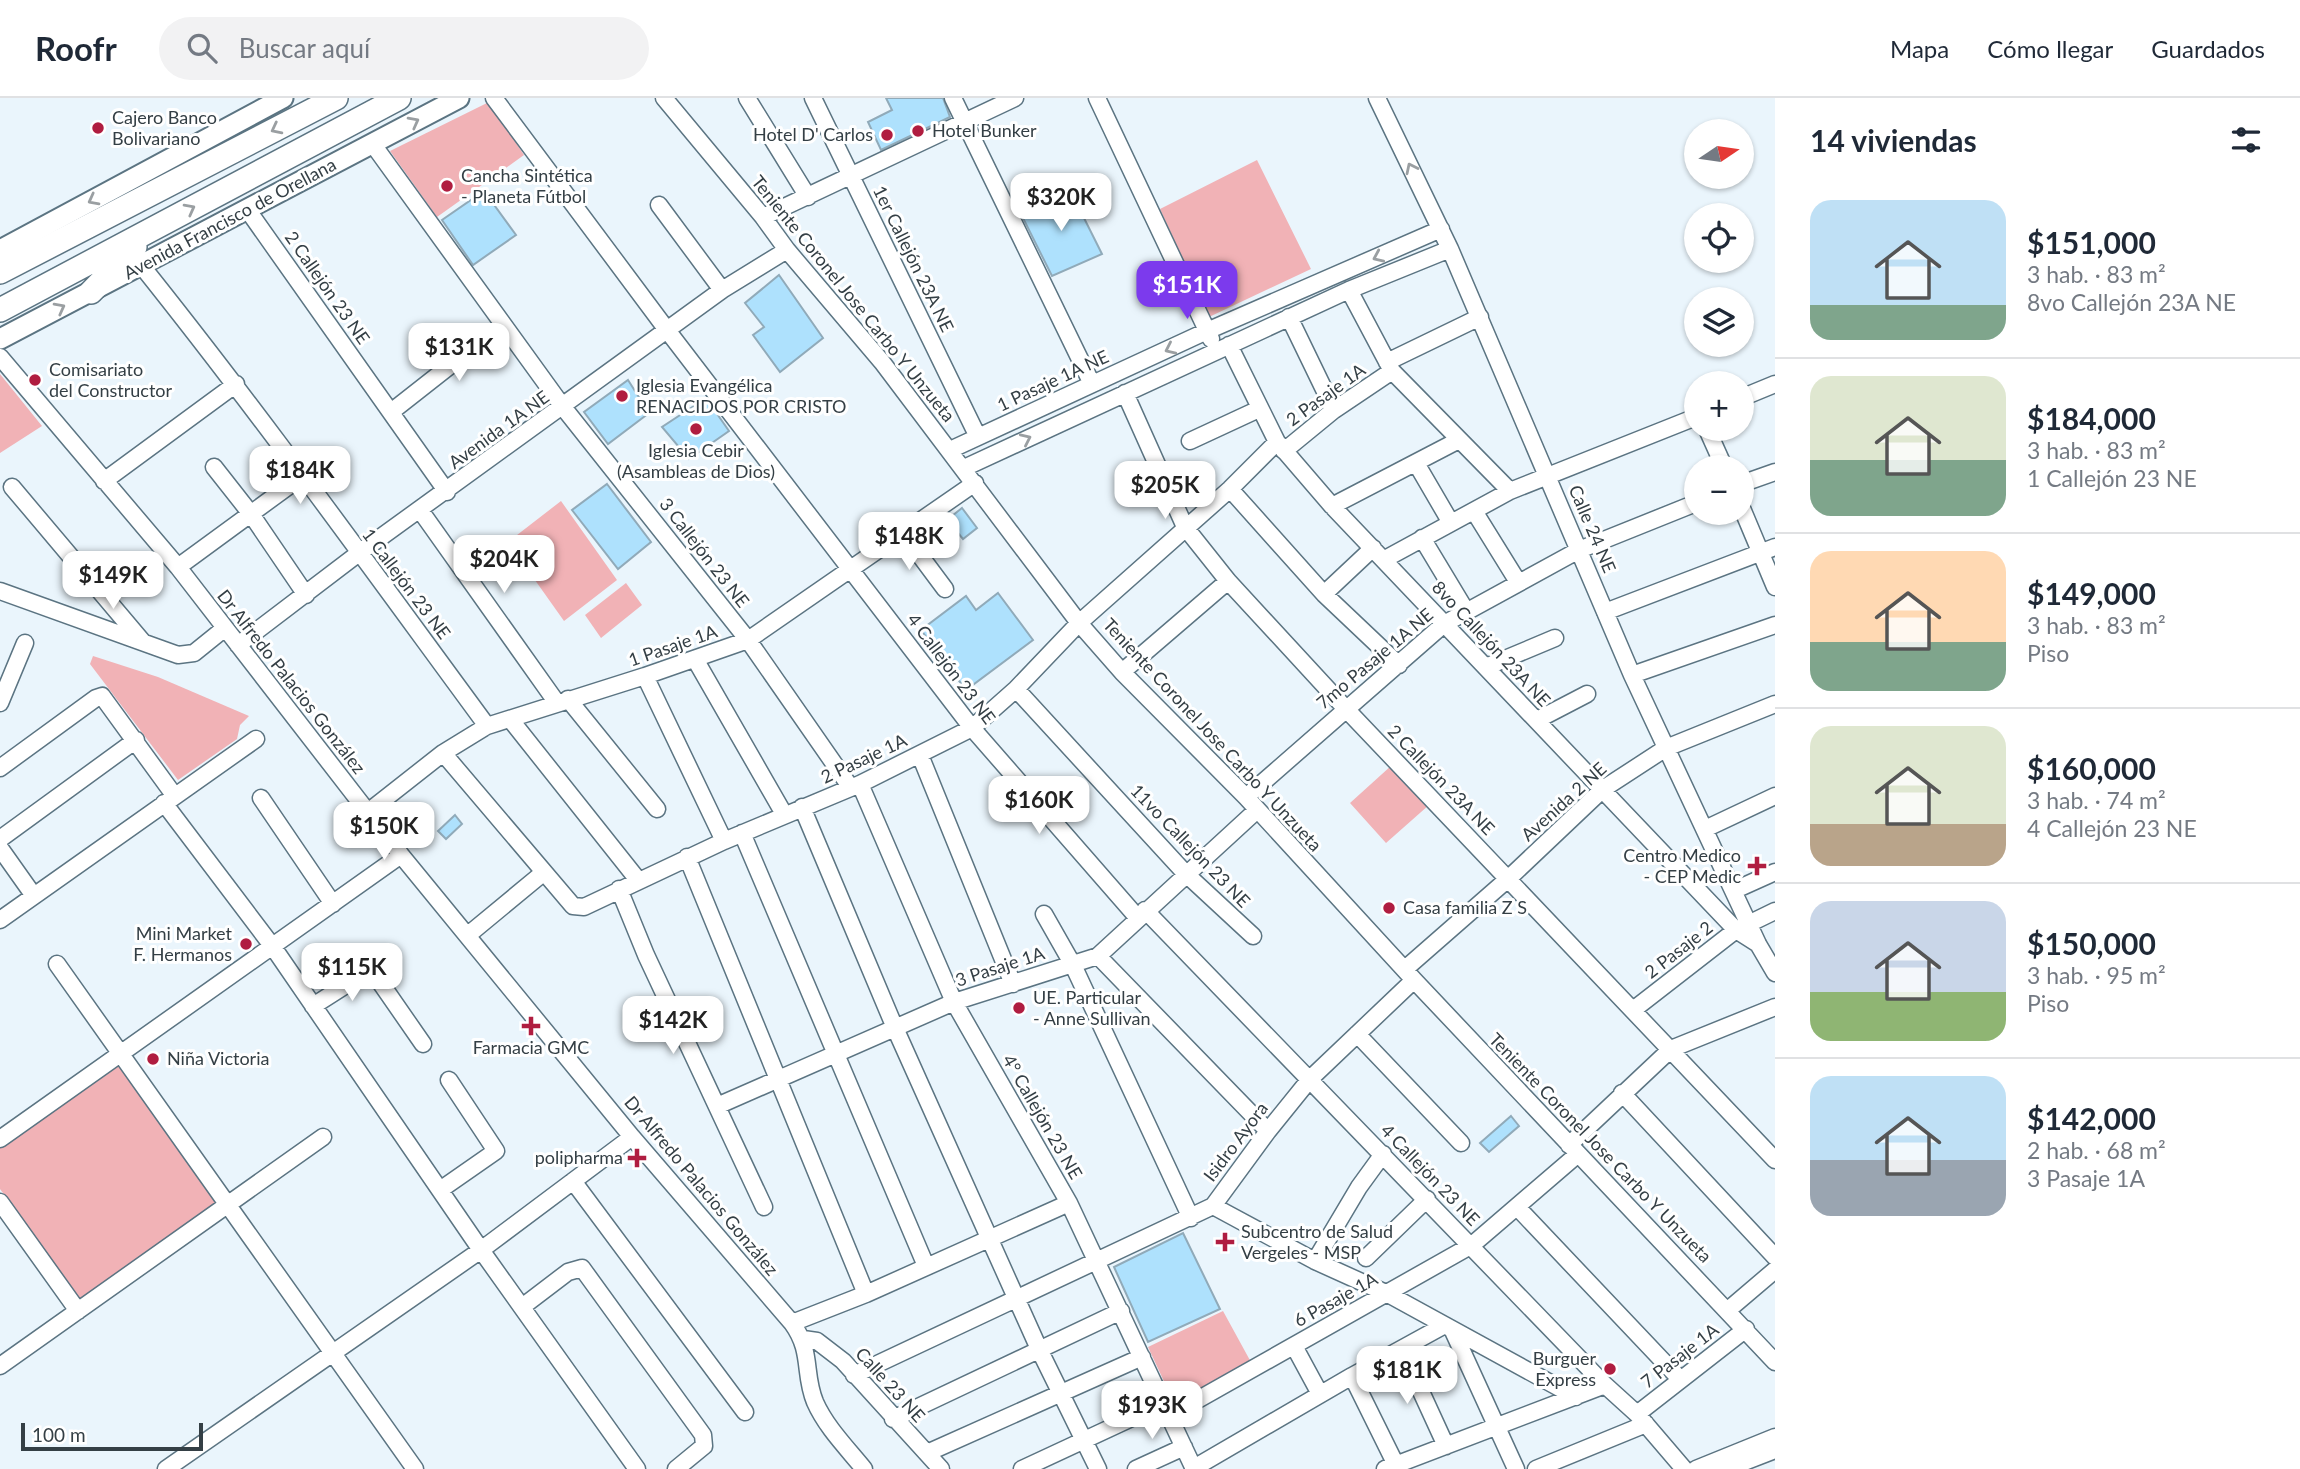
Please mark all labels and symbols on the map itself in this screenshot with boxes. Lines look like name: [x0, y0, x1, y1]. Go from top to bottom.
place label: Cajero Banco Bolivariano: [112, 106, 217, 149]
one-way arrow: [406, 117, 419, 130]
place label: Hotel Bunker: [932, 119, 1037, 141]
north arrow: [1684, 119, 1754, 189]
marker: Cajero Banco Bolivariano: [90, 120, 106, 136]
one-way arrow: [270, 121, 283, 135]
place label: Hotel D' Carlos: [753, 123, 873, 145]
marker: Hotel Bunker: [910, 123, 926, 139]
marker: Hotel D' Carlos: [879, 127, 895, 143]
street label: Avenida Francisco de Orellana: [120, 153, 339, 284]
one-way arrow: [1405, 163, 1419, 175]
place label: Cancha Sintética - Planeta Fútbol: [461, 164, 593, 207]
street label: Teniente Coronel Jose Carbo Y Unzueta: [747, 171, 960, 426]
pin: $320K: [1012, 174, 1110, 233]
marker: Cancha Sintética - Planeta Fútbol: [439, 178, 455, 194]
street label: 1er Callejón 23A NE: [869, 182, 959, 335]
one-way arrow: [88, 191, 100, 205]
one-way arrow: [183, 204, 195, 217]
street label: 2 Callejón 23 NE: [281, 227, 375, 348]
one-way arrow: [1373, 249, 1385, 263]
pin: $151K: [1138, 262, 1236, 321]
one-way arrow: [53, 302, 66, 316]
pin: $131K: [410, 324, 508, 383]
one-way arrow: [1165, 340, 1177, 354]
street label: 1 Pasaje 1A NE: [993, 345, 1112, 416]
place label: Comisariato del Constructor: [49, 358, 173, 401]
street label: 2 Pasaje 1A: [1282, 358, 1370, 430]
marker: Comisariato del Constructor: [27, 372, 43, 388]
place label: Iglesia Evangélica RENACIDOS POR CRISTO: [636, 374, 846, 417]
street label: Avenida 1A NE: [444, 385, 553, 473]
marker: Iglesia Evangélica RENACIDOS POR CRISTO: [614, 388, 630, 404]
marker: Iglesia Cebir (Asambleas de Dios): [688, 421, 704, 437]
one-way arrow: [1018, 434, 1031, 448]
place label: Iglesia Cebir (Asambleas de Dios): [617, 439, 775, 482]
pin: $184K: [251, 446, 349, 506]
pin: $205K: [1116, 462, 1214, 521]
street label: Calle 24 NE: [1565, 481, 1621, 576]
street label: 3 Callejón 23 NE: [655, 493, 754, 611]
pin: $148K: [860, 512, 958, 572]
street label: 1 Callejón 23 NE: [358, 524, 456, 643]
pin: $204K: [455, 536, 553, 595]
pin: $149K: [64, 552, 162, 611]
street label: 8vo Callejón 23A NE: [1428, 576, 1556, 711]
street label: Dr Alfredo Palacios González: [213, 585, 370, 778]
street label: 7mo Pasaje 1A NE: [1312, 603, 1437, 713]
street label: 4 Callejón 23 NE: [903, 609, 1001, 728]
street label: Teniente Coronel Jose Carbo Y Unzueta: [1099, 613, 1327, 855]
street label: 1 Pasaje 1A: [625, 619, 721, 670]
street label: 2 Callejón 23A NE: [1384, 720, 1500, 839]
street label: 2 Pasaje 1A: [817, 728, 911, 788]
street label: Avenida 2 NE: [1516, 757, 1611, 845]
pin: $160K: [990, 776, 1088, 836]
street label: 11vo Callejón 23 NE: [1126, 779, 1255, 911]
pin: $150K: [335, 802, 433, 862]
place label: Centro Medico - CEP Medic: [1623, 844, 1741, 887]
marker: Centro Medico - CEP Medic: [1747, 856, 1767, 876]
place label: Casa familia Z S: [1403, 896, 1527, 918]
marker: Casa familia Z S: [1381, 900, 1397, 916]
street label: 2 Pasaje 2: [1640, 916, 1717, 983]
place label: Mini Market F. Hermanos: [133, 922, 233, 965]
marker: Mini Market F. Hermanos: [238, 936, 254, 952]
street label: 3 Pasaje 1A: [952, 941, 1048, 991]
pin: $115K: [303, 944, 401, 1003]
place label: UE. Particular - Anne Sullivan: [1033, 986, 1151, 1029]
pin: $142K: [624, 996, 722, 1056]
marker: UE. Particular - Anne Sullivan: [1011, 1000, 1027, 1016]
marker: Farmacia GMC: [523, 1018, 539, 1034]
street label: Teniente Coronel Jose Carbo Y Unzueta: [1485, 1028, 1717, 1267]
place label: Farmacia GMC: [473, 1036, 589, 1058]
place label: Niña Victoria: [167, 1047, 269, 1069]
street label: 4° Callejón 23 NE: [998, 1050, 1087, 1183]
marker: Niña Victoria: [145, 1051, 161, 1067]
street label: Dr Alfredo Palacios González: [620, 1091, 783, 1280]
street label: Isidro Ayora: [1198, 1097, 1272, 1185]
street label: 4 Callejón 23 NE: [1377, 1119, 1485, 1230]
place label: polipharma: [535, 1146, 623, 1168]
marker: polipharma: [629, 1150, 645, 1166]
place label: Subcentro de Salud Vergeles - MSP: [1241, 1220, 1393, 1263]
marker: Subcentro de Salud Vergeles - MSP: [1215, 1232, 1235, 1252]
street label: 6 Pasaje 1A: [1290, 1267, 1382, 1331]
street label: 7 Pasaje 1A: [1636, 1318, 1723, 1392]
street label: Calle 23 NE: [851, 1342, 930, 1426]
pin: $181K: [1358, 1346, 1456, 1406]
place label: Burguer Express: [1533, 1347, 1596, 1390]
marker: Burguer Express: [1602, 1361, 1618, 1377]
pin: $193K: [1103, 1382, 1201, 1441]
scale bar: [21, 1420, 203, 1452]

